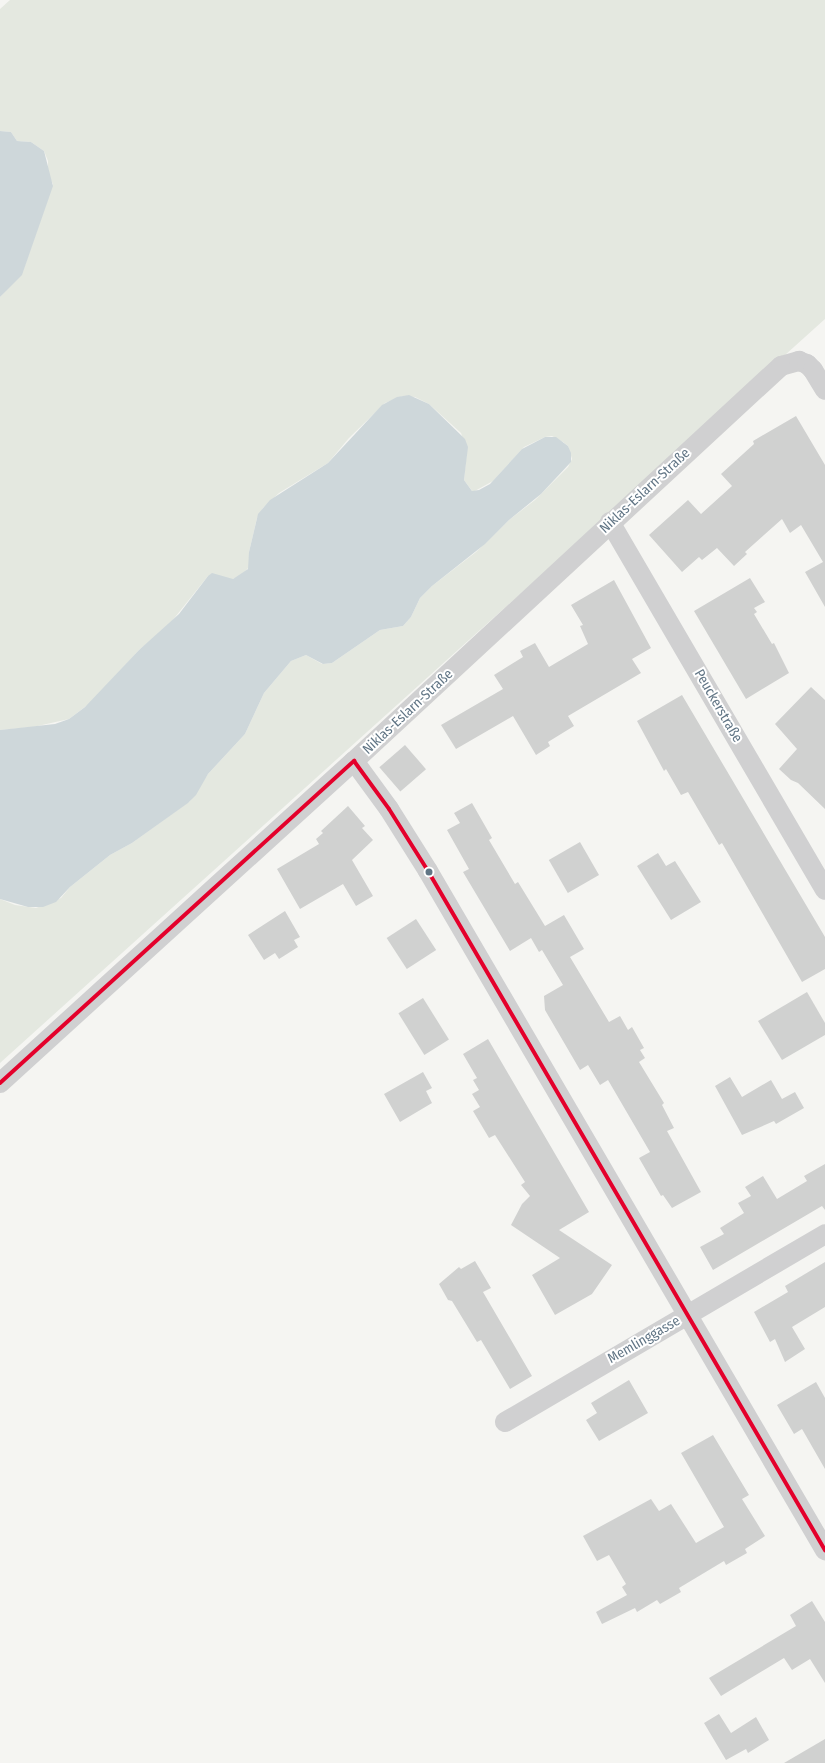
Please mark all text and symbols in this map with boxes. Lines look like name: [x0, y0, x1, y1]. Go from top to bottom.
street label: Niklas-Eslarn-Straße: [596, 445, 694, 537]
street label: Niklas-Eslarn-Straße: [359, 666, 457, 758]
street label: Peuckerstraße: [690, 667, 746, 745]
unlabelled marker: [424, 867, 434, 877]
street label: Memlinggasse: [605, 1313, 683, 1367]

